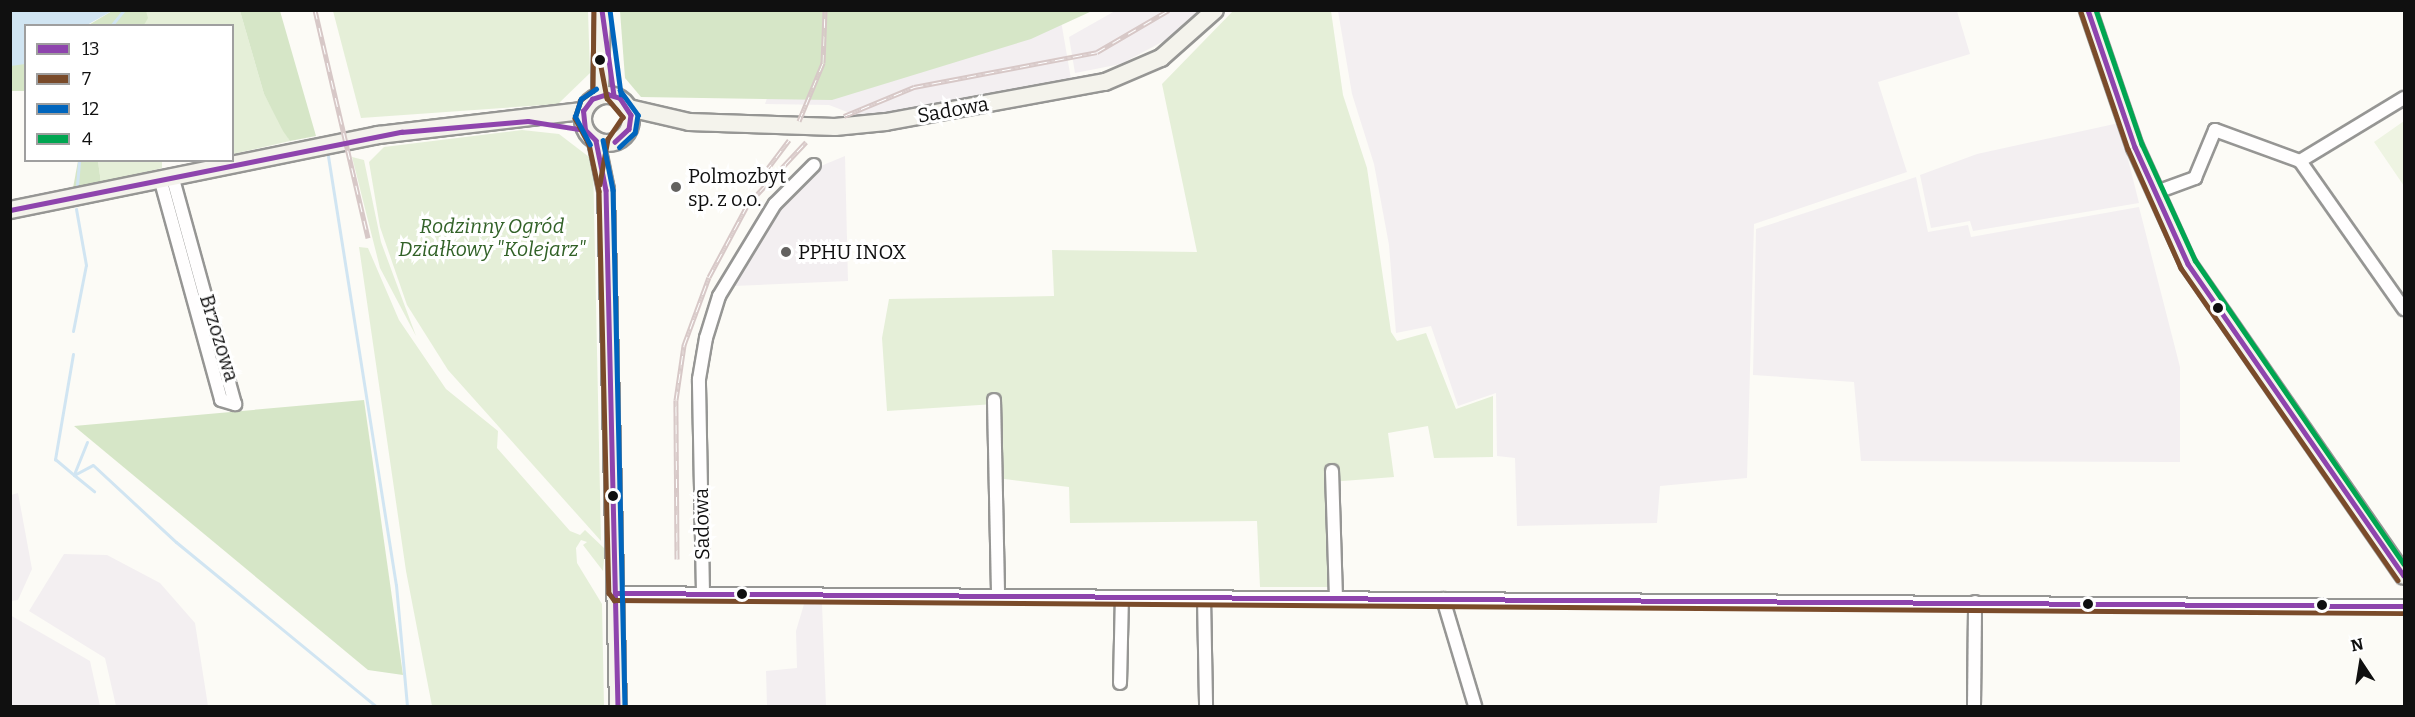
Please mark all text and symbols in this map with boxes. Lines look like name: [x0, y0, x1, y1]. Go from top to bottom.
legend: [24, 24, 234, 162]
text: 13: [82, 38, 100, 60]
unlabelled marker: [594, 54, 606, 66]
text: 7: [82, 68, 91, 90]
street label: Sadowa: [915, 92, 991, 128]
text: 12: [82, 98, 99, 120]
text: 4: [82, 128, 93, 150]
place label: Polmozbyt sp. z o.o.: [688, 164, 786, 211]
marker: Polmozbyt sp. z o.o.: [669, 180, 683, 194]
park label: Rodzinny Ogród Działkowy "Kolejarz": [398, 215, 586, 262]
place label: PPHU INOX: [798, 240, 906, 264]
marker: PPHU INOX: [779, 245, 793, 259]
street label: Brzozowa: [194, 292, 244, 384]
unlabelled marker: [2212, 302, 2224, 314]
street label: Sadowa: [689, 488, 715, 560]
unlabelled marker: [607, 490, 619, 502]
unlabelled marker: [736, 588, 748, 600]
unlabelled marker: [2082, 598, 2094, 610]
unlabelled marker: [2316, 599, 2328, 611]
north arrow: [2331, 633, 2391, 693]
text: N: [2349, 634, 2365, 655]

